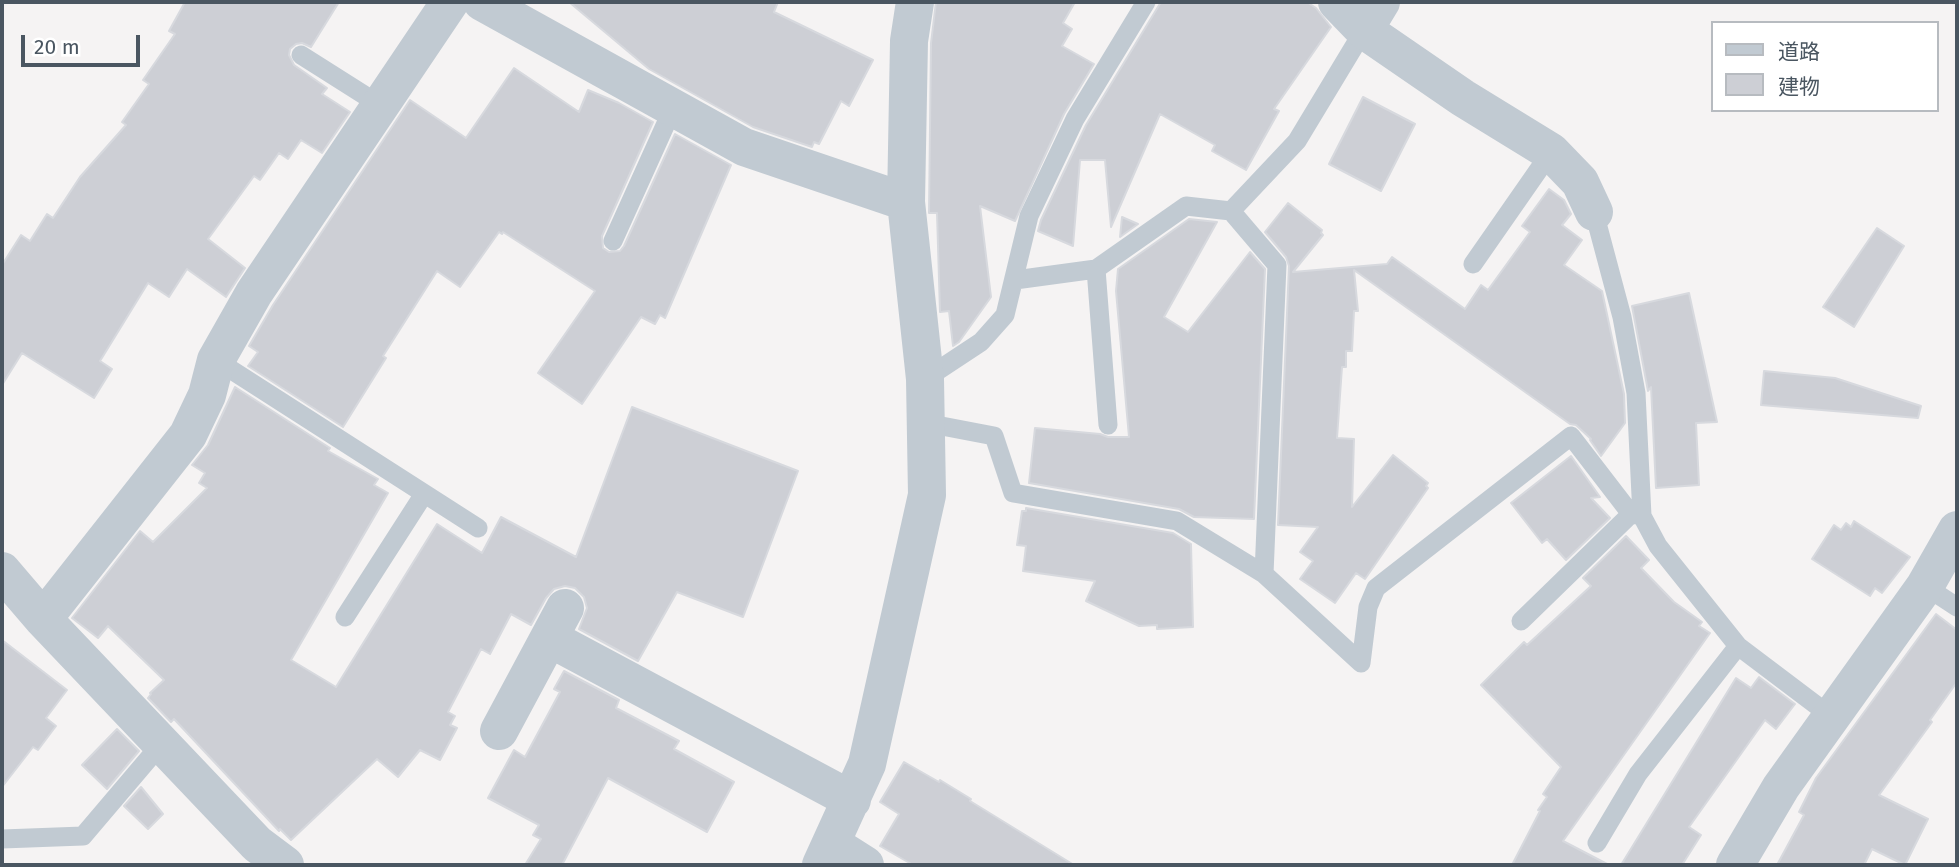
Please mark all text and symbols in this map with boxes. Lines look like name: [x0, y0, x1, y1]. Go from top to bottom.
scale bar: [24, 21, 144, 65]
legend: [1710, 21, 1938, 112]
text: 20 m: [34, 34, 80, 60]
text: 道路: [1778, 39, 1820, 65]
text: 建物: [1778, 74, 1820, 100]

